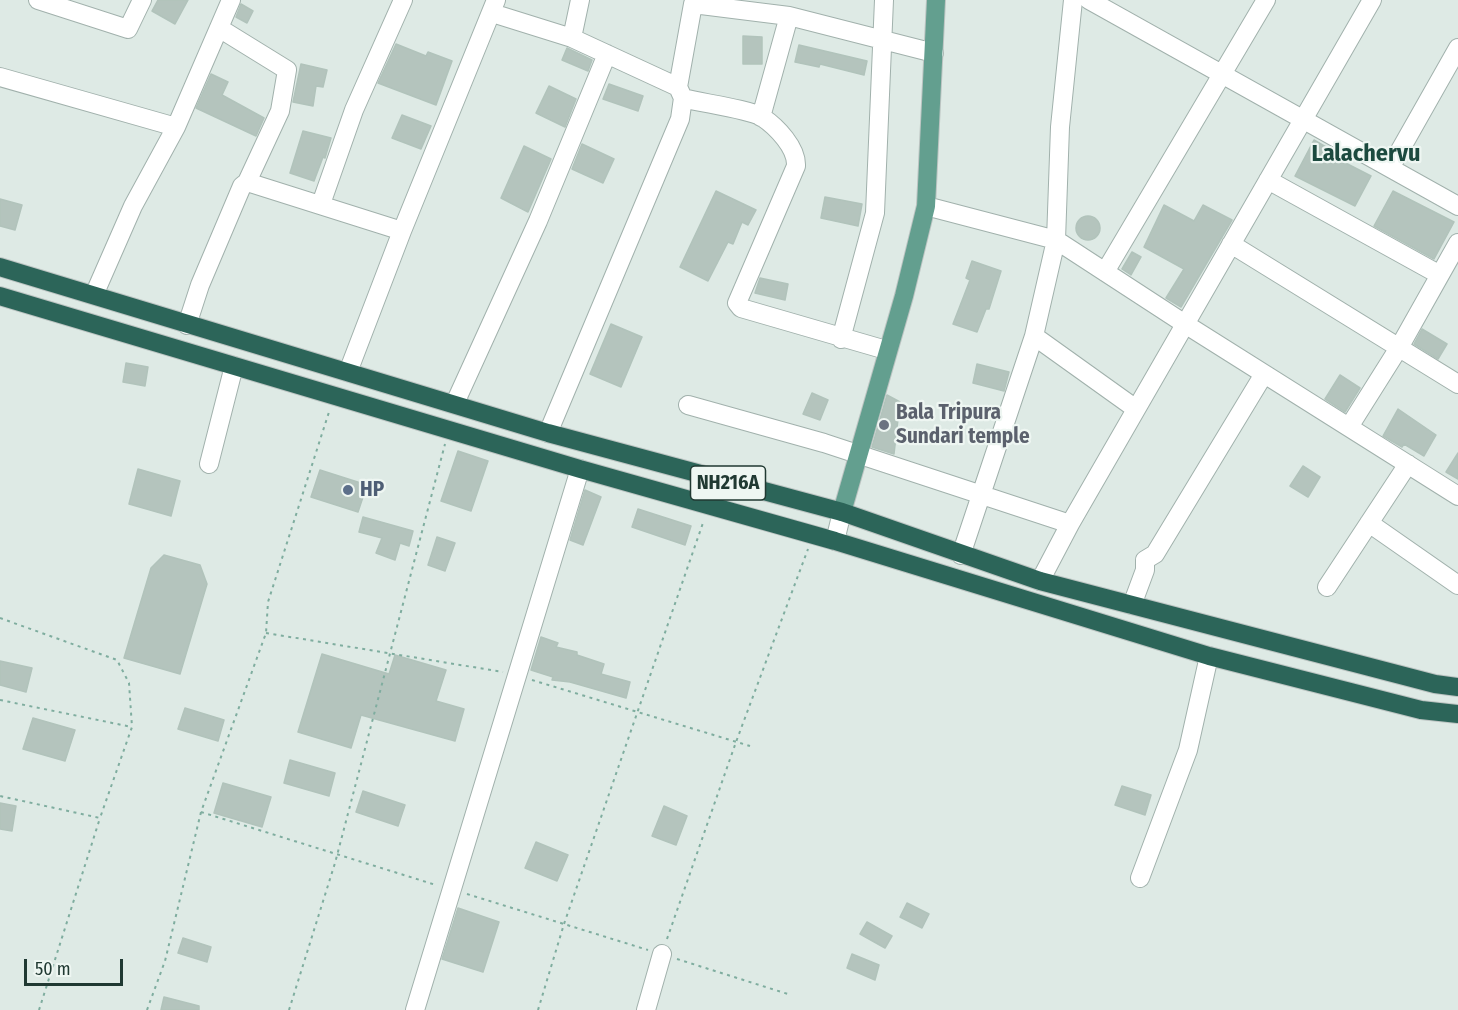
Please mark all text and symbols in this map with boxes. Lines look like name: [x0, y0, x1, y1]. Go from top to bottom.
district label: Lalachervu: [1312, 140, 1420, 168]
place label: Bala Tripura Sundari temple: [896, 400, 1030, 450]
marker: Bala Tripura Sundari temple: [877, 418, 891, 432]
road number: NH216A: [690, 466, 766, 500]
place label: HP: [360, 477, 384, 503]
marker: HP: [341, 483, 355, 497]
scale bar: [27, 947, 126, 985]
text: 50 m: [35, 958, 71, 980]

